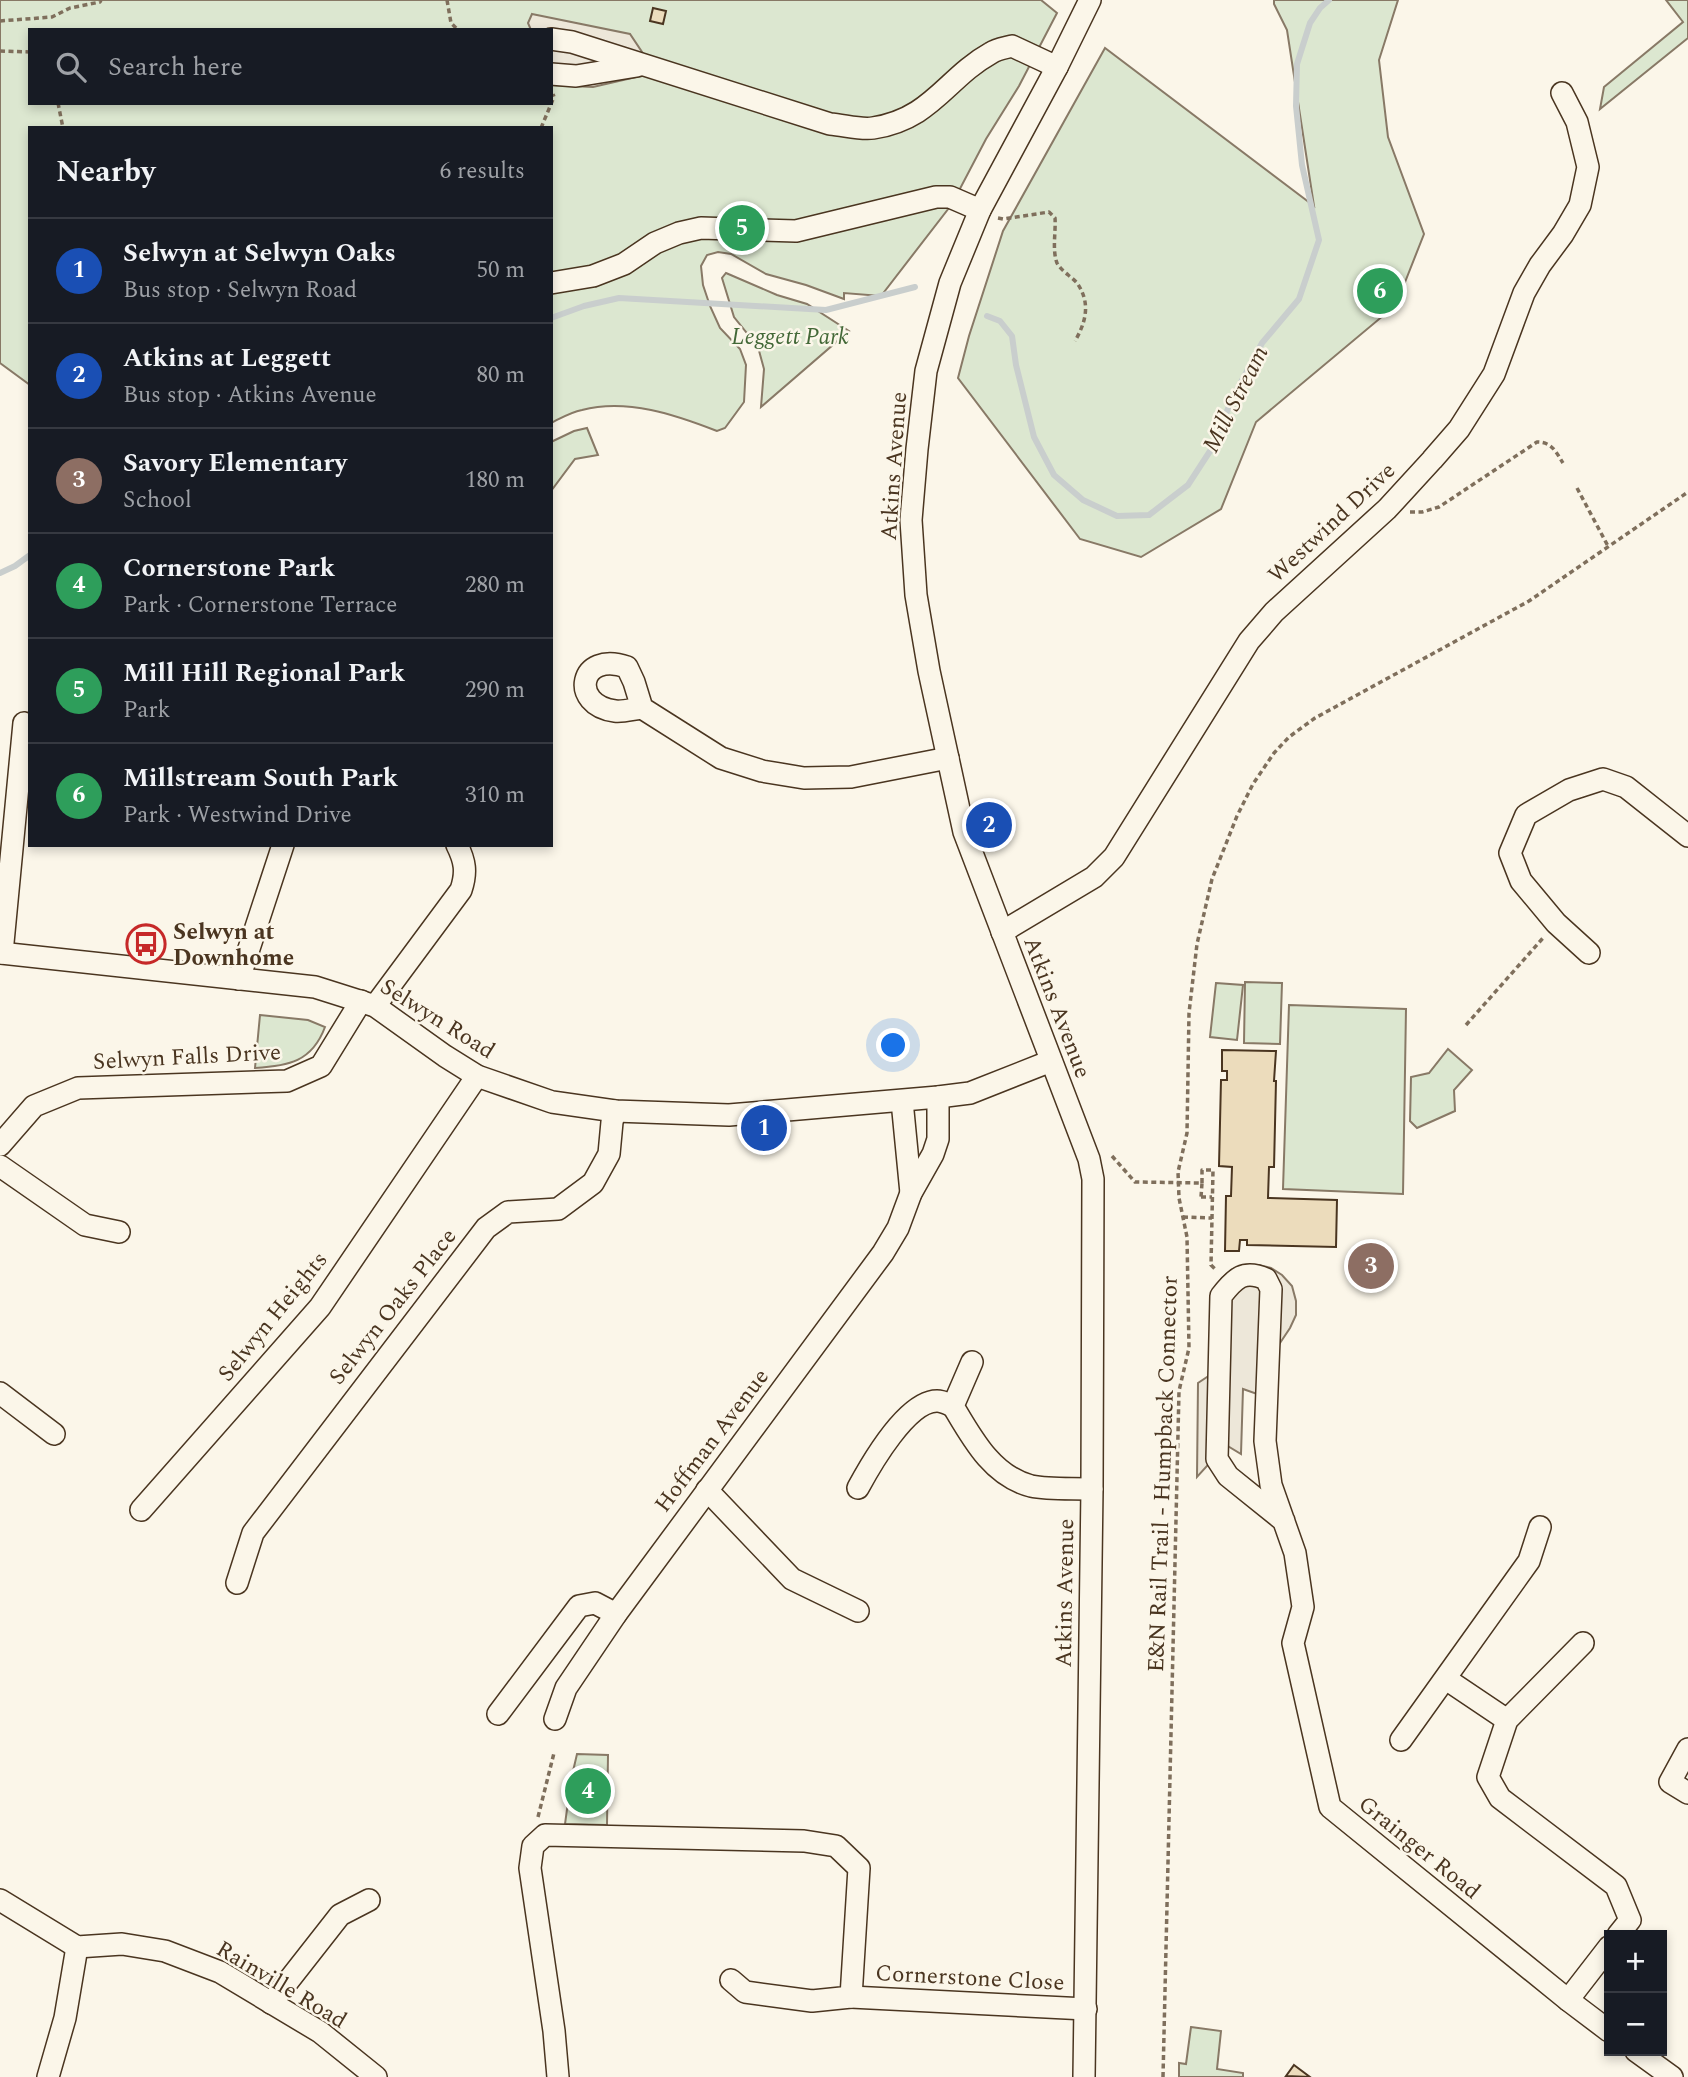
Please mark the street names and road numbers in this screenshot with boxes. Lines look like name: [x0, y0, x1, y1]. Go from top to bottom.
street label: Atkins Avenue: [872, 390, 917, 542]
street label: Westwind Drive: [1260, 454, 1404, 592]
street label: Atkins Avenue: [1014, 932, 1100, 1083]
street label: Selwyn Road: [373, 970, 502, 1069]
street label: Selwyn Falls Drive: [92, 1035, 282, 1080]
street label: Selwyn Oaks Place: [321, 1221, 466, 1393]
street label: Selwyn Heights: [210, 1244, 337, 1390]
street label: E&N Rail Trail - Humpback Connector: [1139, 1275, 1188, 1673]
street label: Hoffman Avenue: [646, 1361, 778, 1520]
street label: Atkins Avenue: [1047, 1518, 1084, 1668]
street label: Grainger Road: [1350, 1788, 1488, 1909]
street label: Rainville Road: [209, 1932, 354, 2038]
street label: Cornerstone Close: [874, 1956, 1065, 2001]

